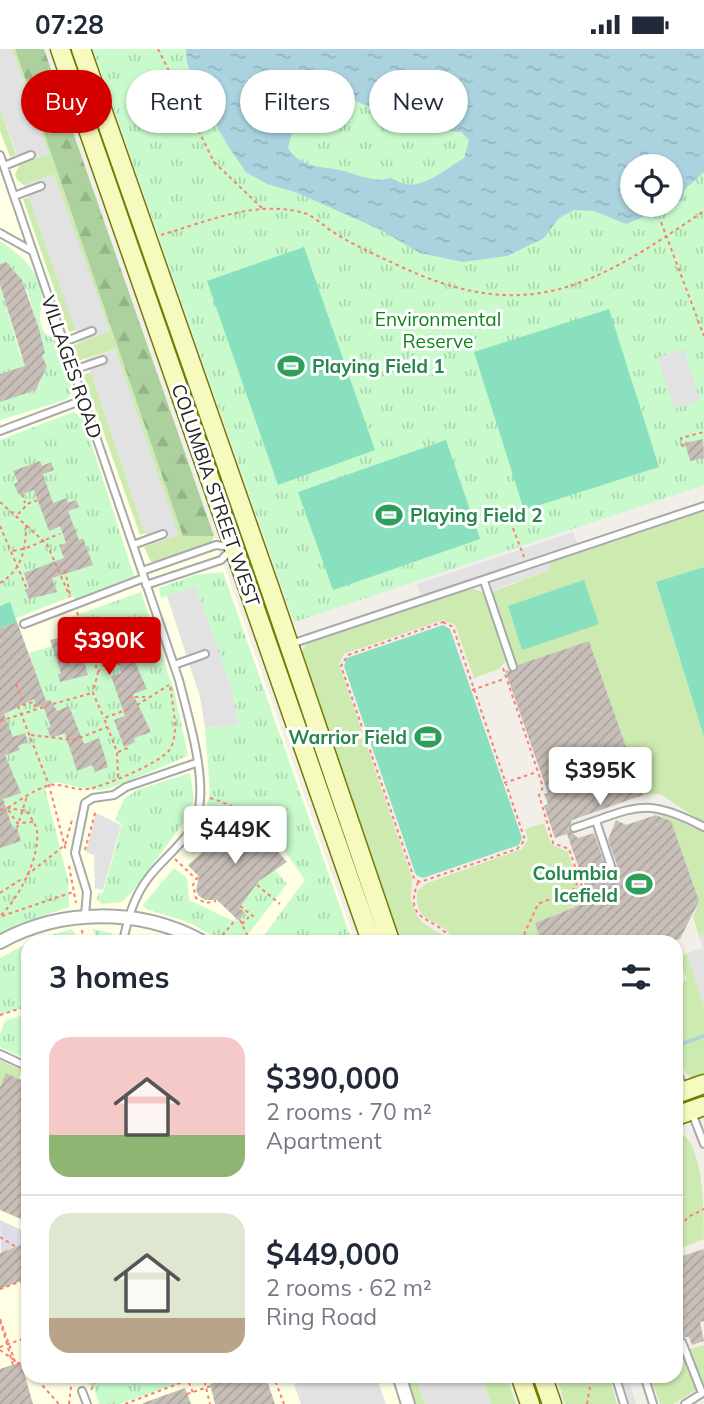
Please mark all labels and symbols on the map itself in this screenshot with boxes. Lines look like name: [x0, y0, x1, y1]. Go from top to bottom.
street label: VILLAGES ROAD: [36, 292, 108, 442]
park label: Environmental Reserve: [375, 307, 501, 353]
sports icon: Playing Field 1: [276, 351, 306, 381]
place label: Playing Field 1: [312, 354, 445, 378]
street label: COLUMBIA STREET WEST: [167, 381, 266, 610]
sports icon: Playing Field 2: [374, 500, 404, 530]
place label: Playing Field 2: [410, 503, 543, 527]
pin: $390K: [60, 617, 158, 677]
sports icon: Warrior Field: [413, 722, 443, 752]
place label: Warrior Field: [288, 725, 407, 749]
pin: $395K: [551, 747, 649, 807]
pin: $449K: [186, 807, 284, 866]
place label: Columbia Icefield: [533, 861, 618, 907]
sports icon: Columbia Icefield: [624, 869, 654, 899]

